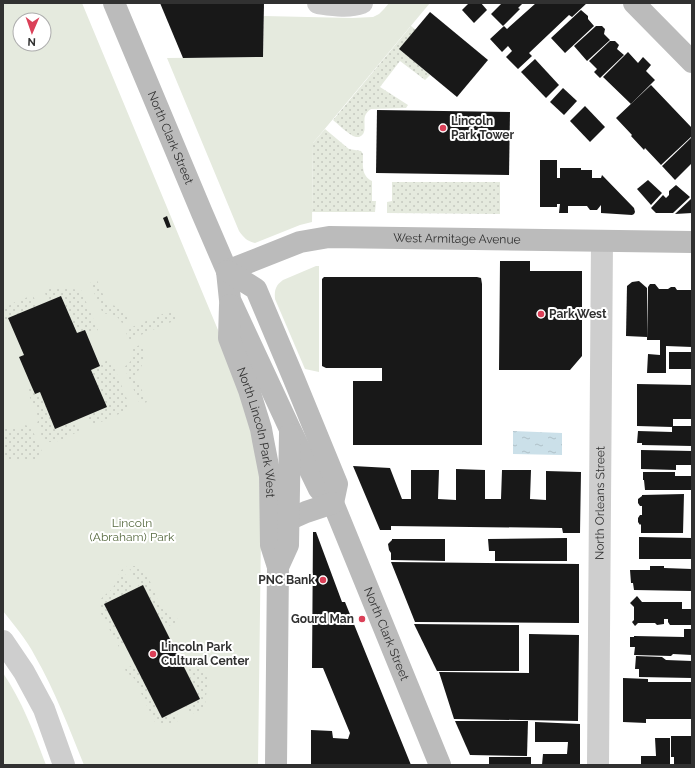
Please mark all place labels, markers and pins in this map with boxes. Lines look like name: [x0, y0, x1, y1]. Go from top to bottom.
place label: Lincoln Park Tower: [451, 114, 514, 142]
marker: Lincoln Park Tower: [438, 123, 448, 133]
place label: Park West: [549, 307, 607, 321]
marker: Park West: [536, 309, 546, 319]
place label: PNC Bank: [258, 573, 315, 587]
marker: PNC Bank: [318, 575, 328, 585]
place label: Gourd Man: [291, 612, 354, 626]
marker: Gourd Man: [357, 614, 367, 624]
place label: Lincoln Park Cultural Center: [161, 640, 250, 668]
marker: Lincoln Park Cultural Center: [148, 649, 158, 659]

